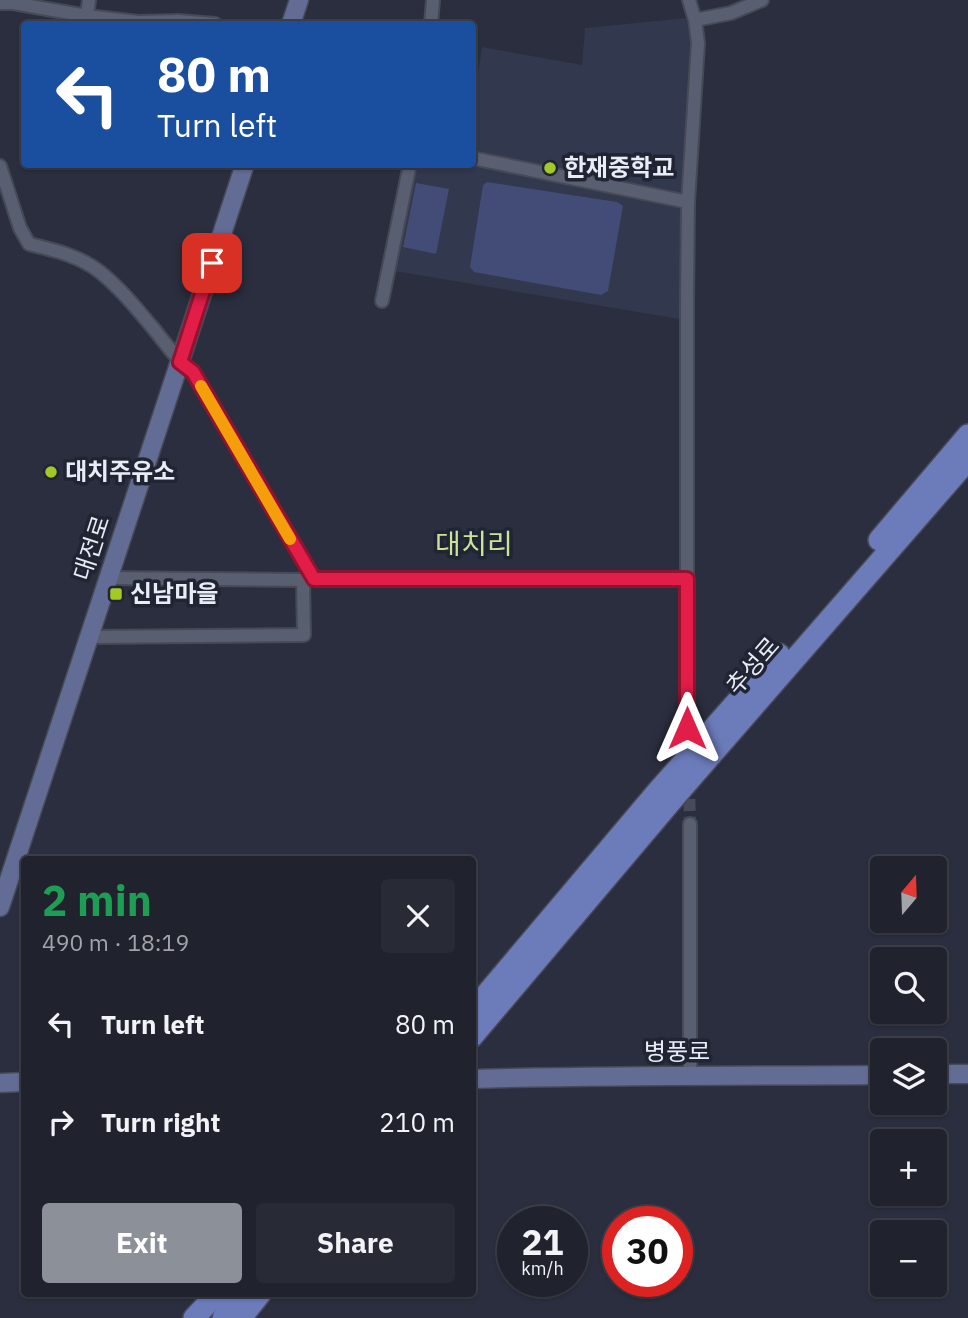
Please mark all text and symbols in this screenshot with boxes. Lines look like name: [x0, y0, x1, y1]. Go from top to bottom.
text: 80 m: [157, 42, 271, 105]
icon: left: [42, 49, 133, 140]
text: Turn left: [157, 104, 277, 146]
place label: 한재중학교: [564, 151, 674, 183]
marker: 한재중학교: [542, 160, 558, 176]
pin: [182, 233, 242, 293]
icon: arrive: [193, 244, 231, 282]
place label: 대치주유소: [65, 455, 175, 487]
marker: 대치주유소: [43, 464, 59, 480]
street label: 대전로: [66, 511, 117, 584]
district label: 대치리: [435, 525, 513, 562]
place label: 신남마을: [130, 577, 218, 609]
marker: 신남마을: [108, 586, 124, 602]
street label: 추성로: [718, 630, 786, 701]
position arrow: [650, 691, 724, 765]
north arrow: [870, 856, 947, 933]
map controls: [870, 856, 947, 1297]
text: 2 min: [42, 873, 152, 928]
button: close: [381, 879, 455, 953]
text: 490 m · 18:19: [42, 927, 189, 957]
button: search: [870, 947, 947, 1024]
icon: left: [42, 1005, 80, 1043]
text: Turn left: [101, 1007, 204, 1041]
text: 80 m: [395, 1007, 455, 1041]
street label: 병풍로: [644, 1035, 710, 1067]
button: layers: [870, 1038, 947, 1115]
icon: right: [42, 1103, 80, 1141]
text: Turn right: [101, 1105, 220, 1139]
text: 210 m: [379, 1105, 455, 1139]
button: +: [870, 1129, 947, 1206]
button: Exit: [42, 1203, 242, 1283]
button: Share: [256, 1203, 455, 1283]
speed limit sign: 30: [602, 1206, 693, 1297]
text: 21: [521, 1219, 564, 1265]
button: −: [870, 1220, 947, 1297]
text: km/h: [521, 1257, 564, 1280]

